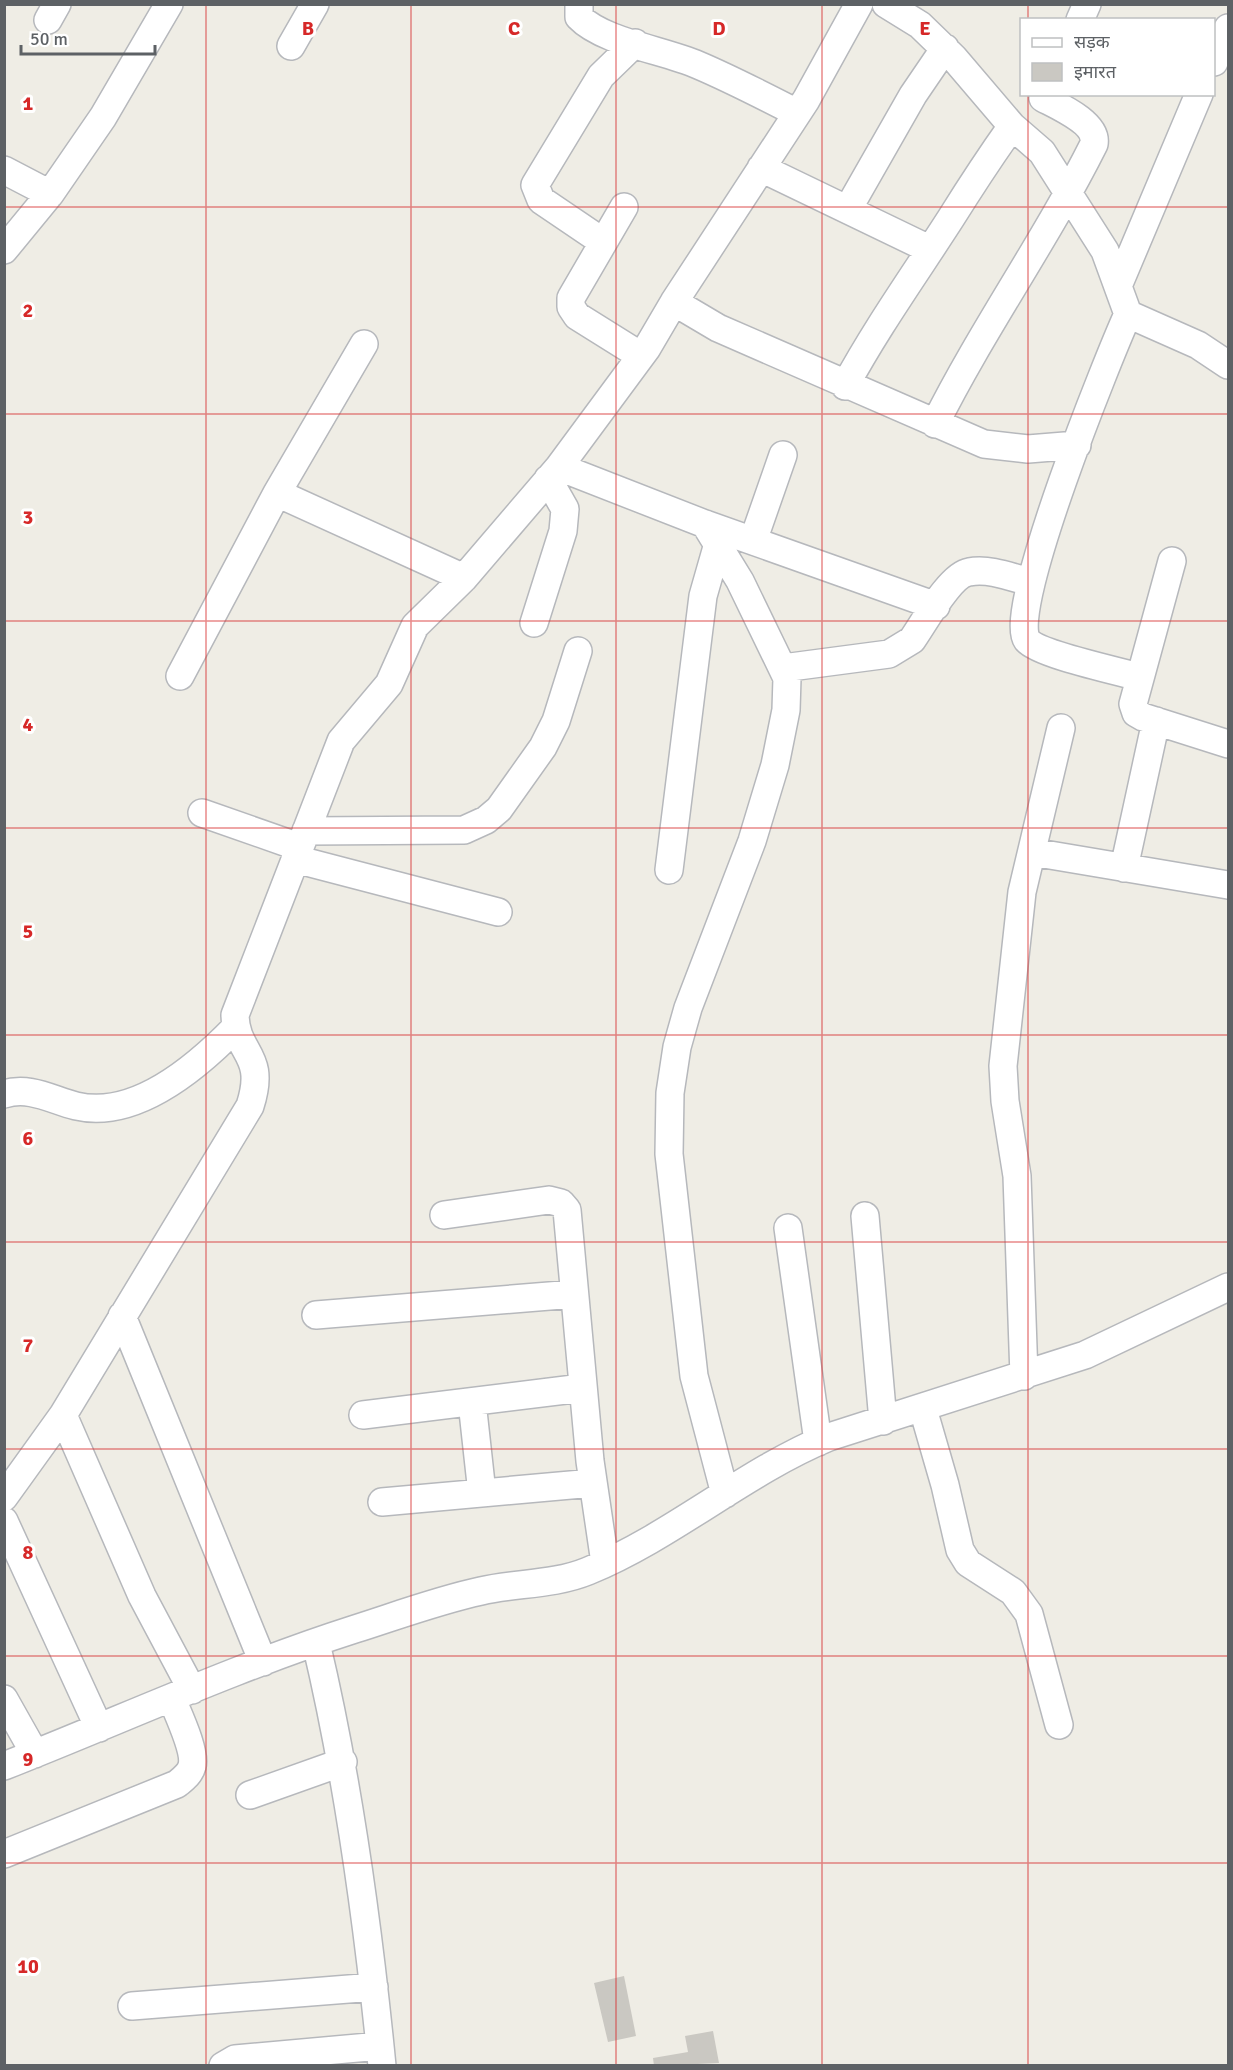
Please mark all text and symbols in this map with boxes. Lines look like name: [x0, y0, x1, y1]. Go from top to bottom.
text: B: [302, 16, 314, 41]
text: C: [508, 16, 520, 41]
text: D: [712, 16, 726, 41]
text: E: [919, 16, 931, 41]
scale bar: [21, 18, 154, 56]
legend: [1020, 18, 1215, 96]
text: 50 m: [30, 28, 68, 50]
text: सड़क: [1074, 31, 1111, 53]
text: इमारत: [1074, 61, 1117, 83]
text: 1: [23, 91, 34, 116]
text: 2: [23, 298, 33, 323]
text: 3: [23, 505, 33, 530]
text: 4: [23, 712, 34, 737]
text: 5: [23, 919, 33, 944]
text: 6: [23, 1126, 34, 1151]
text: 7: [23, 1333, 34, 1358]
text: 8: [23, 1540, 34, 1565]
text: 9: [23, 1747, 34, 1772]
text: 10: [17, 1954, 39, 1979]

